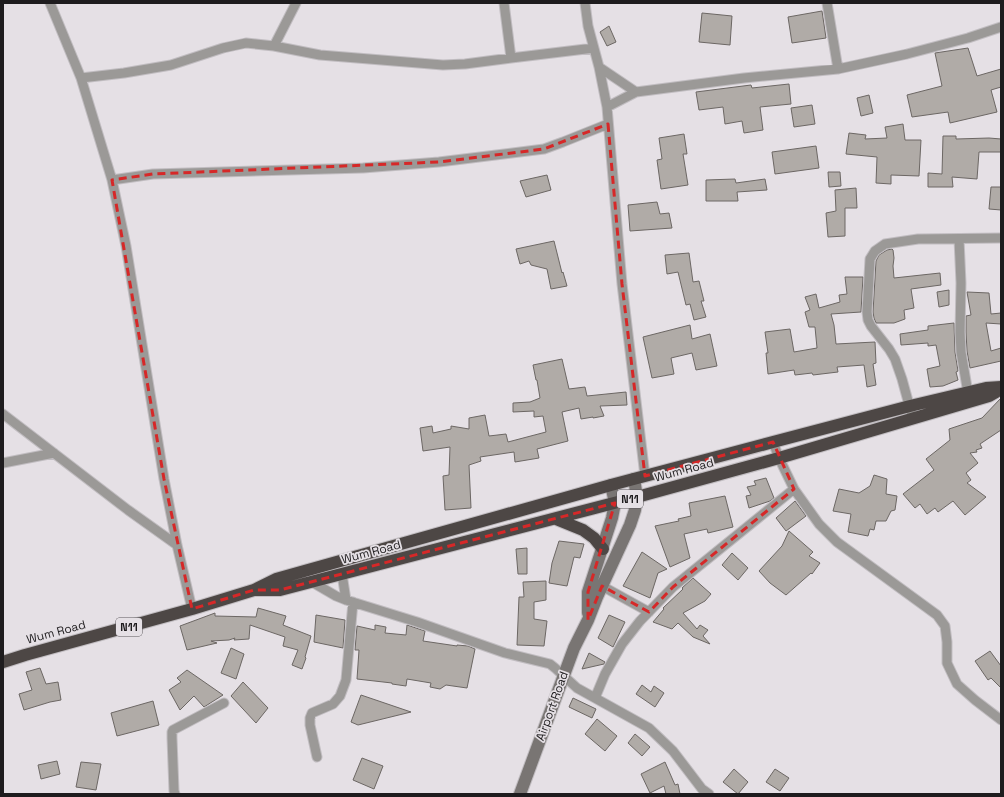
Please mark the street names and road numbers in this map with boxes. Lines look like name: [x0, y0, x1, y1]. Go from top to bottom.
street label: Wum Road: [653, 454, 715, 486]
road number: N11: [617, 490, 643, 508]
street label: Wum Road: [340, 536, 402, 568]
street label: Wum Road: [25, 616, 87, 648]
road number: N11: [116, 618, 142, 636]
street label: Airport Road: [532, 669, 572, 743]

